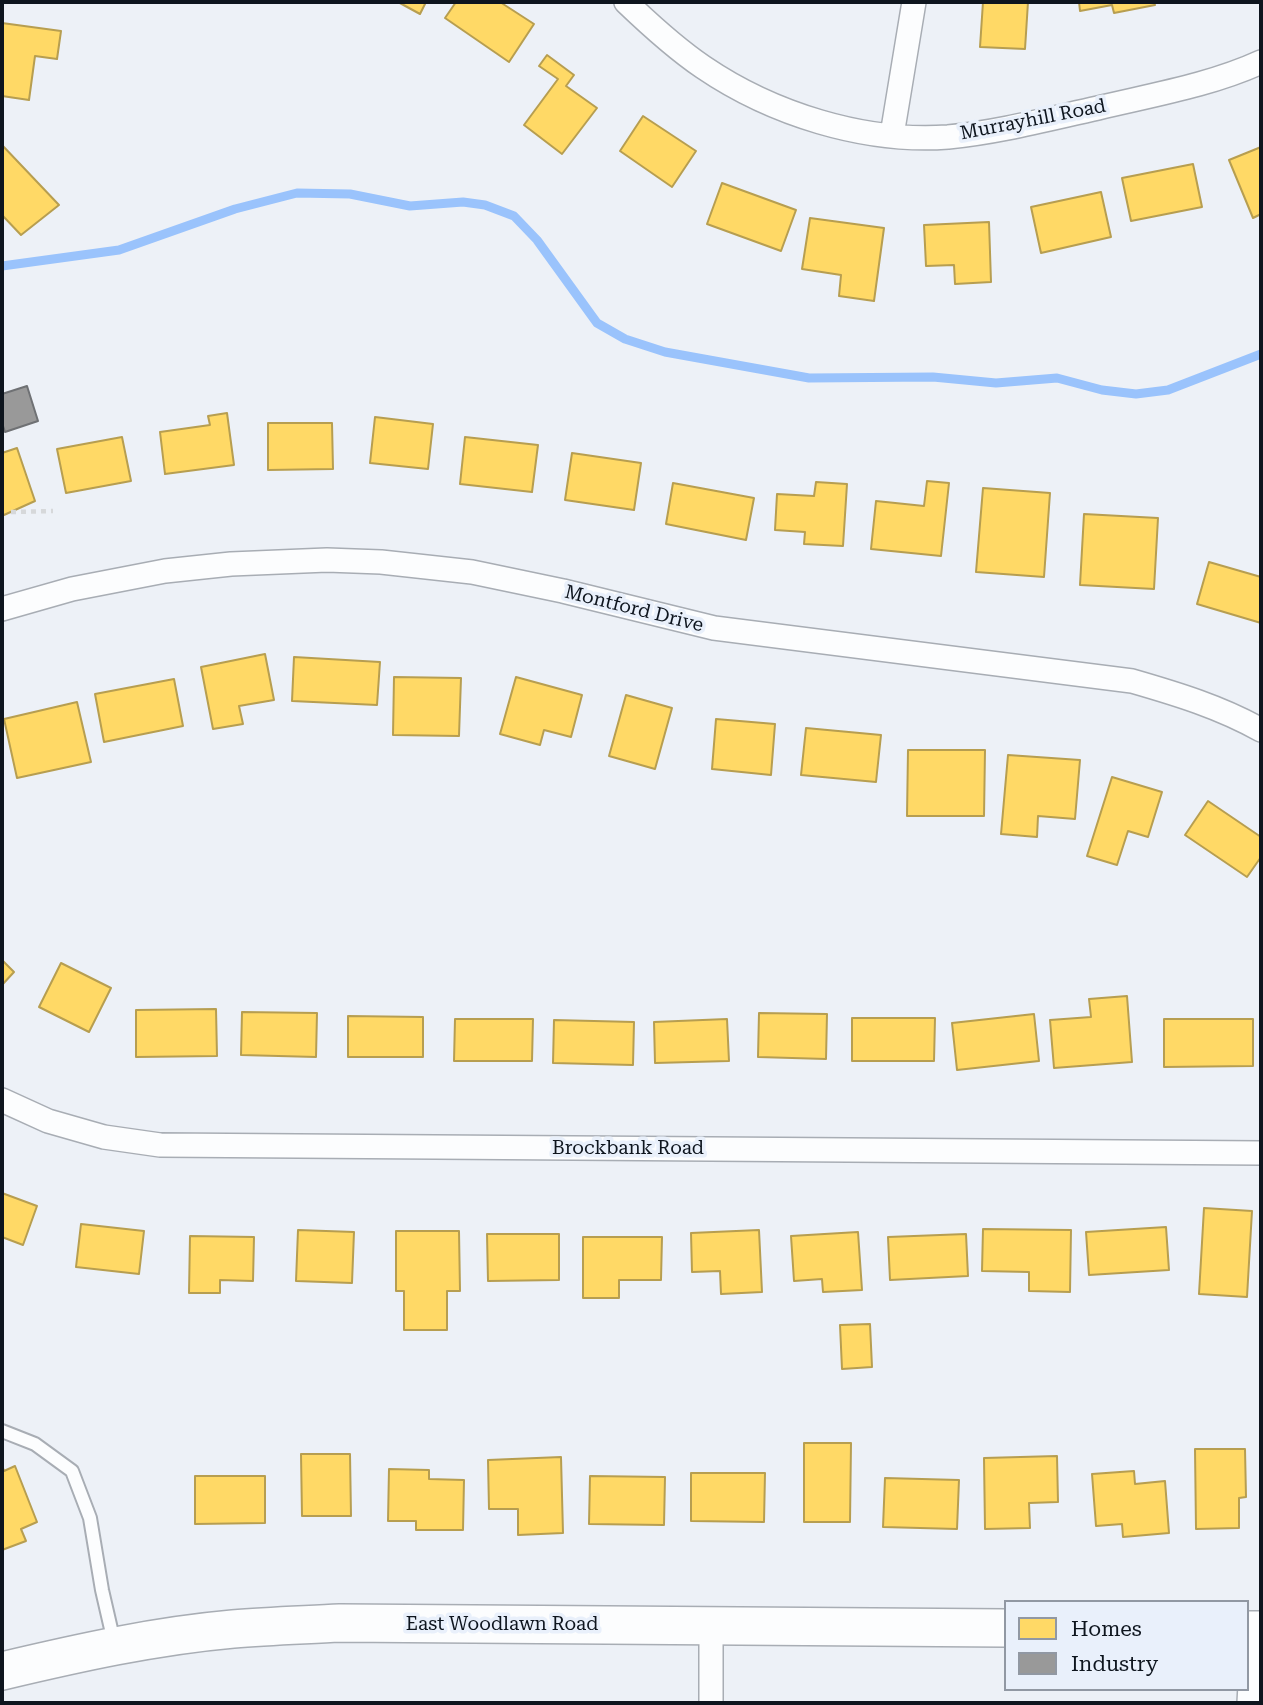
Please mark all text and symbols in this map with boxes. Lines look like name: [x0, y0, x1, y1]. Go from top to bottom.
street label: Murrayhill Road: [958, 95, 1108, 145]
street label: Montford Drive: [562, 581, 706, 637]
street label: Brockbank Road: [552, 1137, 704, 1159]
legend: [1004, 1600, 1249, 1691]
street label: East Woodlawn Road: [406, 1613, 598, 1635]
text: Homes: [1071, 1617, 1142, 1641]
text: Industry: [1071, 1652, 1158, 1676]

